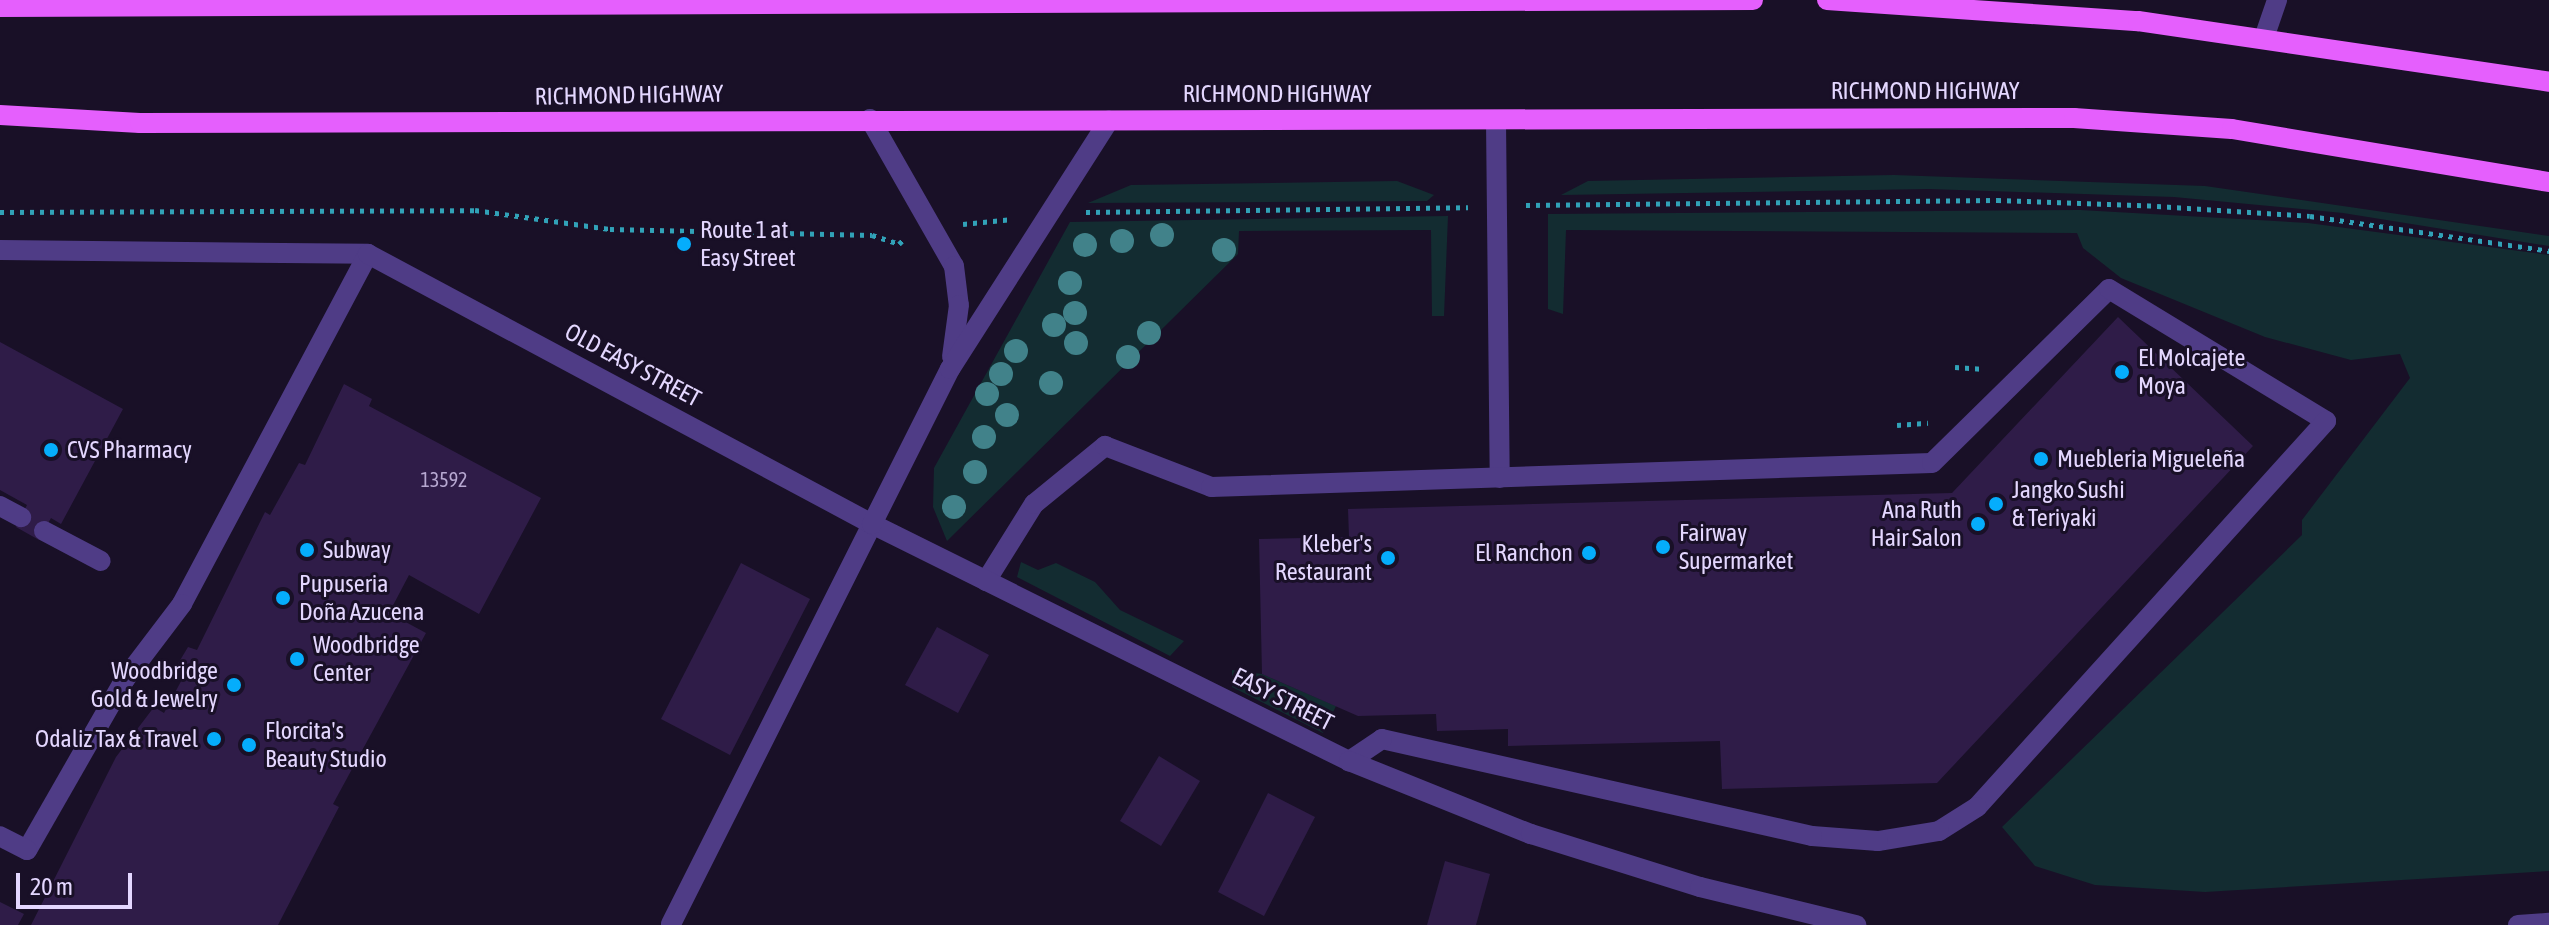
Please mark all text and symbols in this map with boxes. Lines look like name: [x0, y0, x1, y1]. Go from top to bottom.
street label: RICHMOND HIGHWAY: [1831, 77, 2019, 105]
street label: RICHMOND HIGHWAY: [534, 79, 724, 111]
street label: RICHMOND HIGHWAY: [1183, 80, 1371, 108]
place label: Route 1 at Easy Street: [700, 216, 796, 272]
marker: Route 1 at Easy Street: [675, 235, 693, 253]
street label: OLD EASY STREET: [560, 317, 706, 413]
place label: El Molcajete Moya: [2138, 344, 2245, 400]
marker: El Molcajete Moya: [2113, 363, 2131, 381]
place label: CVS Pharmacy: [67, 436, 192, 464]
marker: CVS Pharmacy: [42, 441, 60, 459]
place label: Muebleria Migueleña: [2057, 445, 2245, 473]
marker: Muebleria Migueleña: [2032, 450, 2050, 468]
house number: 13592: [421, 467, 467, 491]
place label: Jangko Sushi & Teriyaki: [2012, 476, 2125, 532]
marker: Jangko Sushi & Teriyaki: [1987, 495, 2005, 513]
place label: Ana Ruth Hair Salon: [1871, 496, 1962, 552]
marker: Ana Ruth Hair Salon: [1969, 515, 1987, 533]
place label: Fairway Supermarket: [1679, 519, 1793, 575]
place label: Kleber's Restaurant: [1275, 530, 1372, 586]
place label: Subway: [323, 536, 391, 564]
marker: Fairway Supermarket: [1654, 538, 1672, 556]
place label: El Ranchon: [1475, 539, 1573, 567]
marker: Subway: [298, 541, 316, 559]
marker: El Ranchon: [1580, 544, 1598, 562]
marker: Kleber's Restaurant: [1379, 549, 1397, 567]
place label: Pupuseria Doña Azucena: [299, 570, 424, 626]
marker: Pupuseria Doña Azucena: [274, 589, 292, 607]
place label: Woodbridge Center: [313, 631, 420, 687]
marker: Woodbridge Center: [288, 650, 306, 668]
place label: Woodbridge Gold & Jewelry: [91, 657, 218, 713]
street label: EASY STREET: [1228, 661, 1338, 737]
marker: Woodbridge Gold & Jewelry: [225, 676, 243, 694]
place label: Florcita's Beauty Studio: [265, 717, 387, 773]
place label: Odaliz Tax & Travel: [35, 725, 198, 753]
marker: Odaliz Tax & Travel: [205, 730, 223, 748]
marker: Florcita's Beauty Studio: [240, 736, 258, 754]
scale bar: [20, 857, 136, 907]
text: 20 m: [30, 873, 73, 900]

